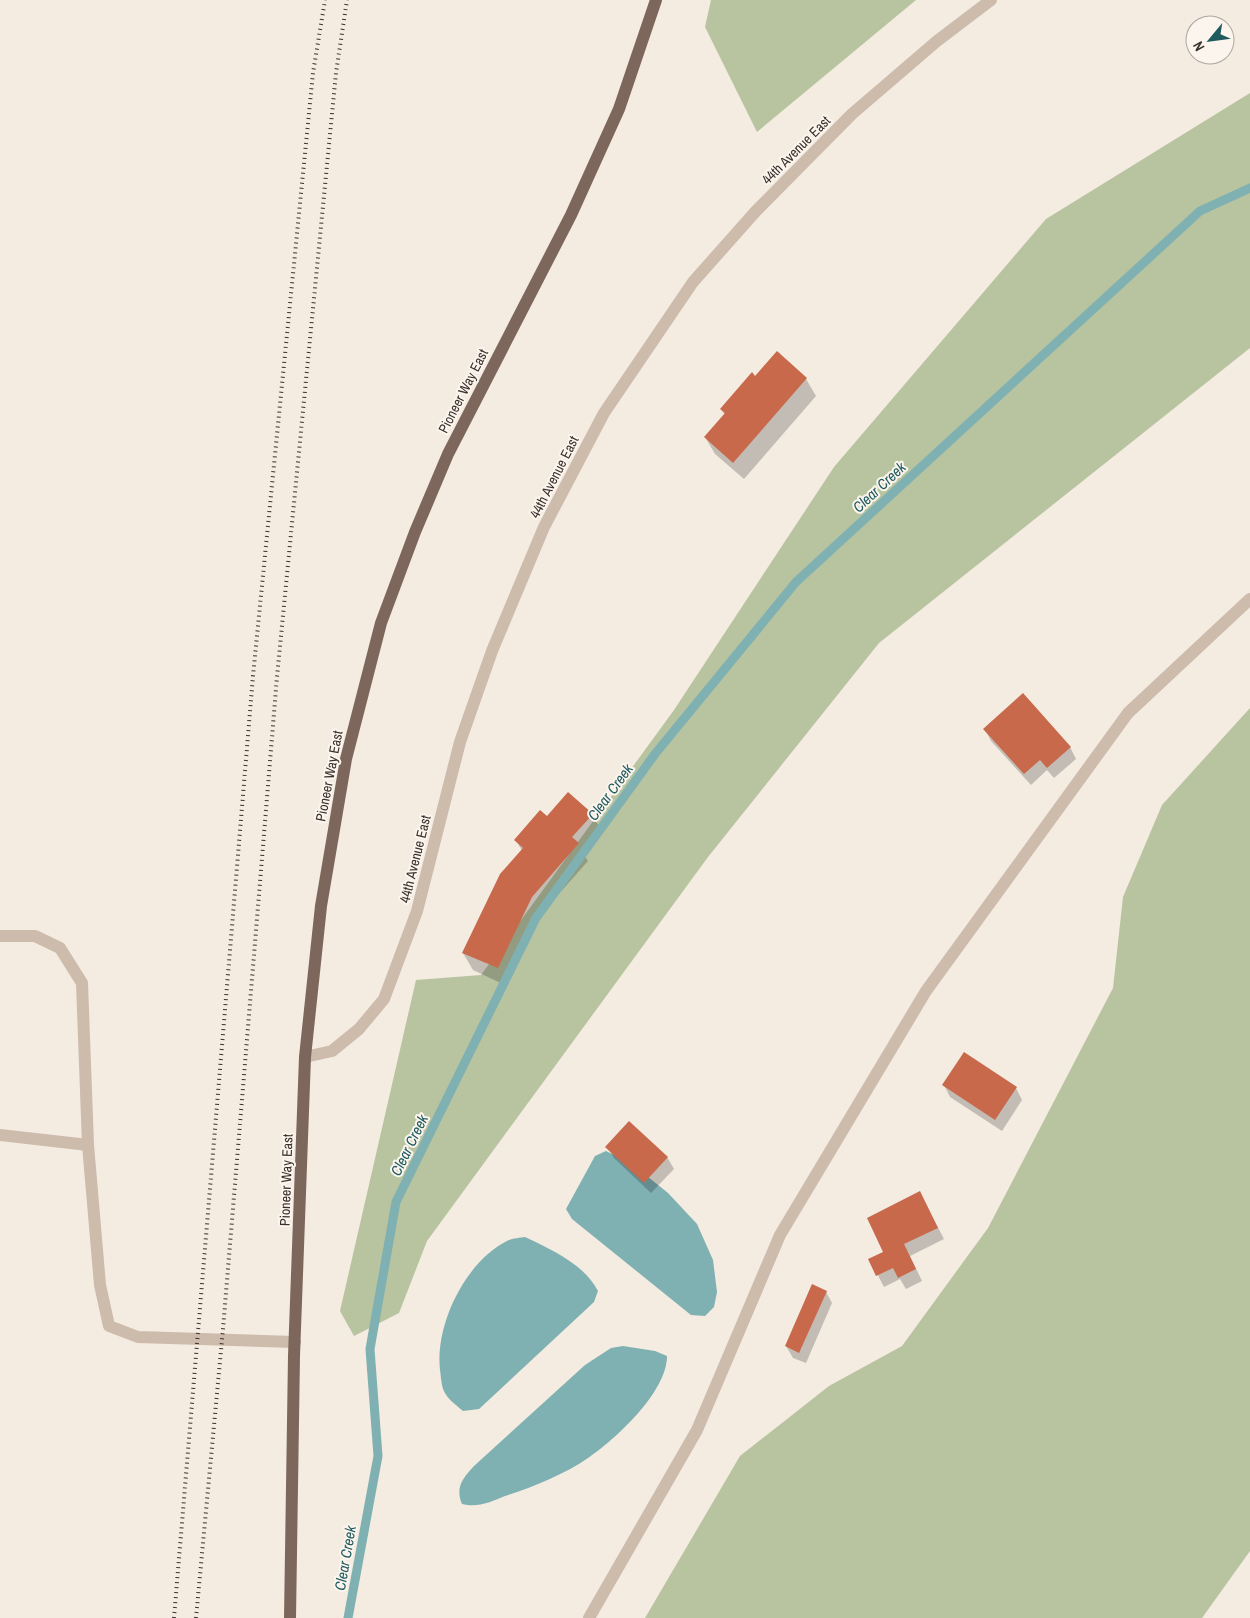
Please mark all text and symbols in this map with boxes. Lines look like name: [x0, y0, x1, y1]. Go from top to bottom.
north arrow: [1185, 15, 1235, 65]
text: N: [1189, 38, 1209, 54]
street label: 44th Avenue East: [758, 112, 834, 188]
street label: Pioneer Way East: [434, 346, 492, 436]
street label: 44th Avenue East: [526, 433, 582, 521]
water label: Clear Creek: [848, 456, 911, 517]
street label: Pioneer Way East: [311, 729, 347, 823]
water label: Clear Creek: [582, 759, 638, 825]
street label: 44th Avenue East: [395, 813, 435, 905]
water label: Clear Creek: [385, 1110, 433, 1179]
street label: Pioneer Way East: [275, 1134, 297, 1226]
water label: Clear Creek: [329, 1523, 361, 1592]

